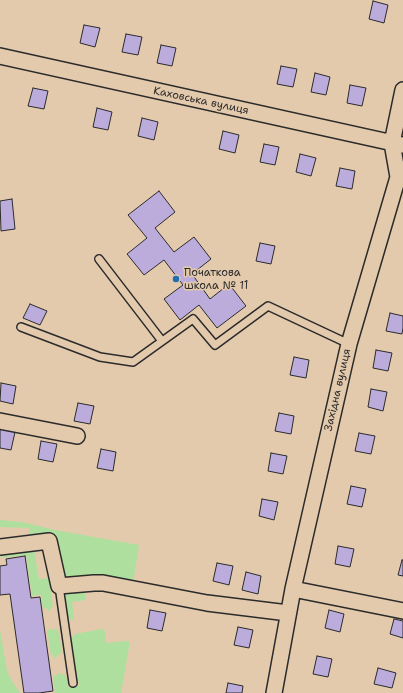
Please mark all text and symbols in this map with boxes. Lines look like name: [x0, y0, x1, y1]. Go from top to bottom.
street label: Каховська вулиця: [152, 84, 250, 118]
place label: Початкова школа № 11: [184, 266, 248, 292]
marker: Початкова школа № 11: [171, 274, 181, 284]
street label: Західна вулиця: [322, 347, 354, 433]

